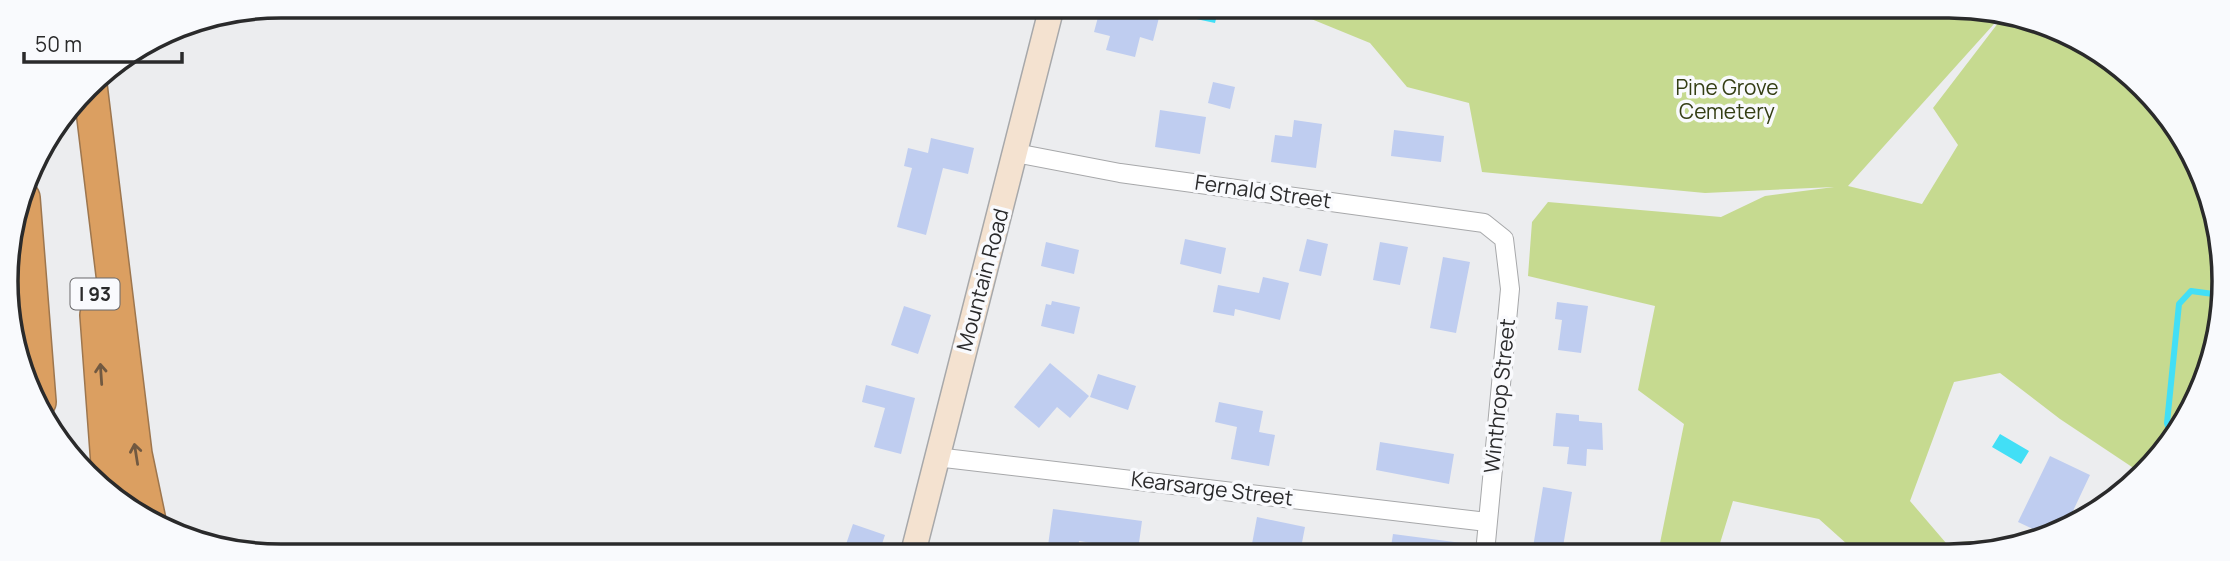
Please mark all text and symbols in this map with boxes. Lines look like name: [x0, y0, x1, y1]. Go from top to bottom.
scale bar: [24, 21, 182, 65]
text: 50 m: [35, 30, 82, 58]
park label: Pine Grove Cemetery: [1675, 73, 1779, 125]
street label: Fernald Street: [1193, 168, 1333, 214]
street label: Mountain Road: [950, 205, 1015, 354]
road number: I 93: [70, 278, 119, 310]
street label: Winthrop Street: [1477, 317, 1521, 475]
one-way arrow: [94, 363, 107, 385]
one-way arrow: [129, 443, 142, 466]
street label: Kearsarge Street: [1130, 464, 1295, 512]

